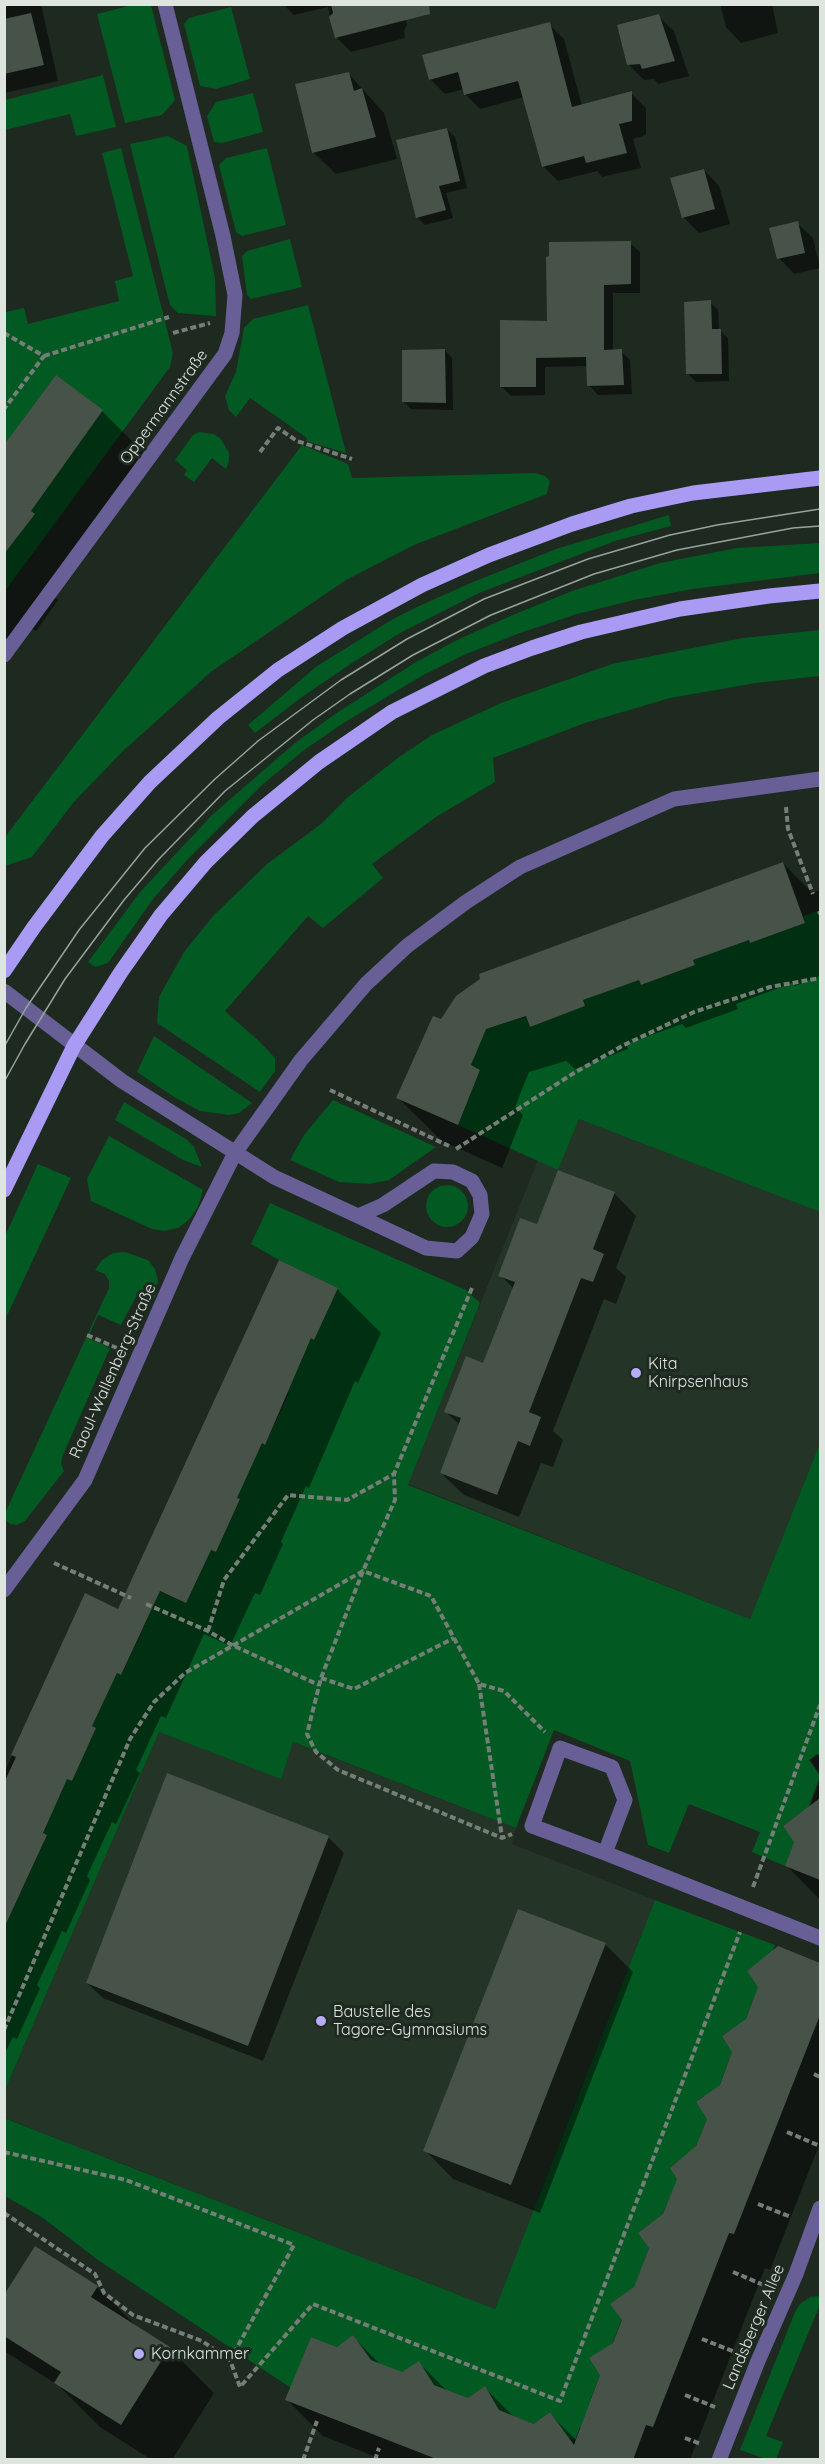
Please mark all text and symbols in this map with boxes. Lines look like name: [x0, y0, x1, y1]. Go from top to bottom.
street label: Oppermannstraße: [116, 346, 212, 468]
street label: Raoul-Wallenberg-Straße: [66, 1281, 160, 1461]
place label: Kita Knirpsenhaus: [648, 1354, 748, 1392]
marker: Kita Knirpsenhaus: [629, 1366, 643, 1380]
place label: Baustelle des Tagore-Gymnasiums: [333, 2002, 487, 2040]
marker: Baustelle des Tagore-Gymnasiums: [314, 2014, 328, 2028]
street label: Landsberger Allee: [719, 2261, 789, 2393]
place label: Kornkammer: [151, 2344, 249, 2364]
marker: Kornkammer: [132, 2347, 146, 2361]

